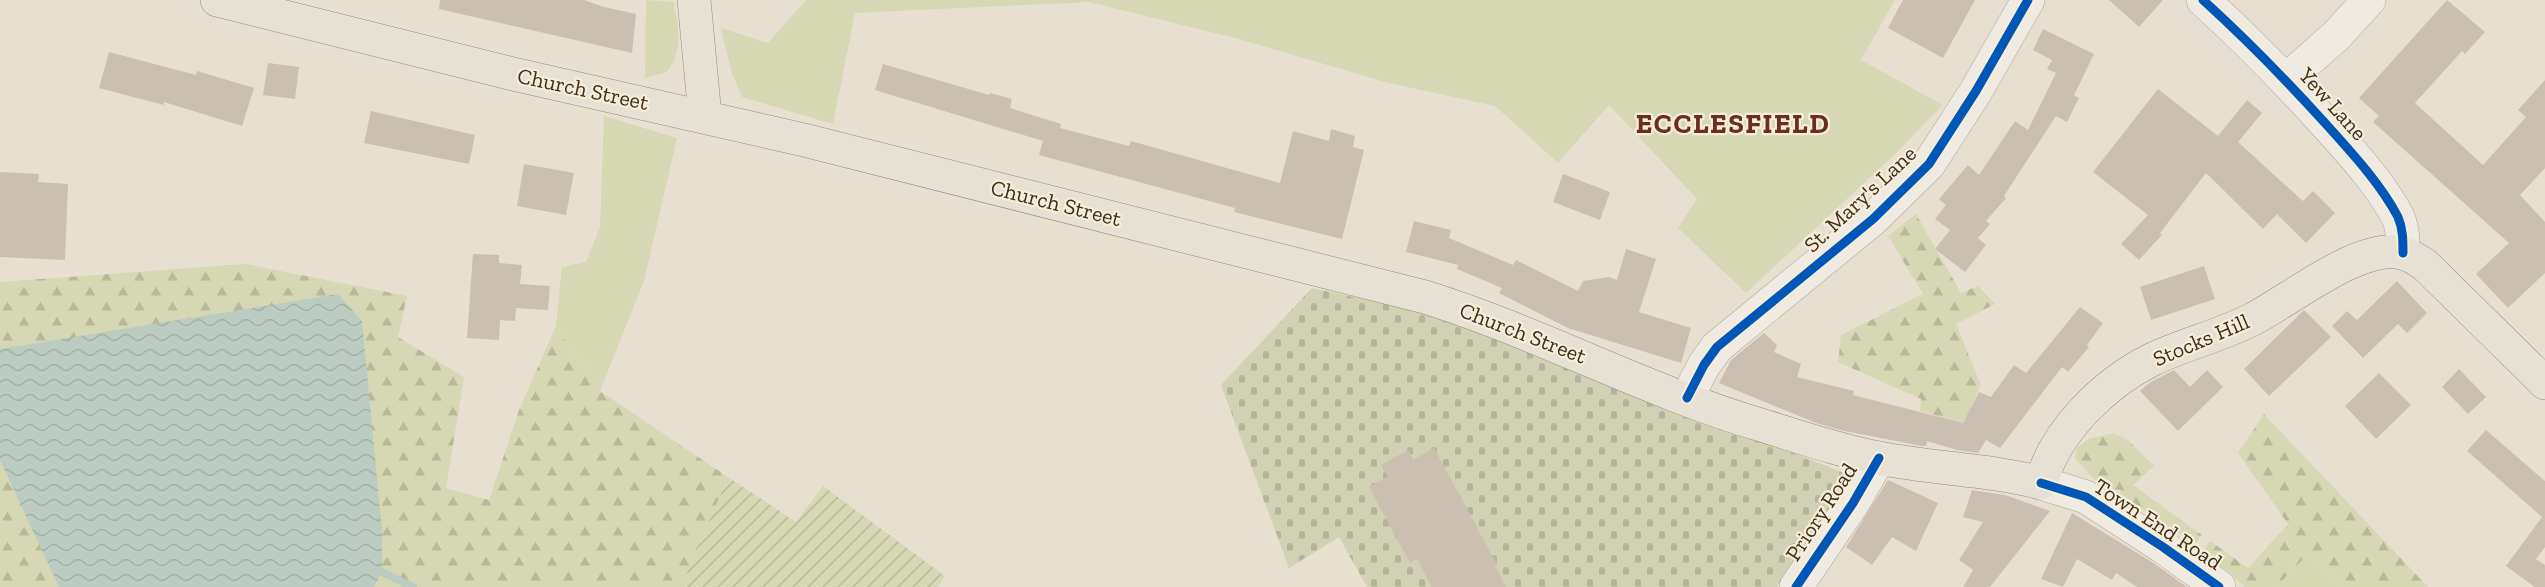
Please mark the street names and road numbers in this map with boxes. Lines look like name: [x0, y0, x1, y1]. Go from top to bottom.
street label: Yew Lane: [2293, 61, 2373, 146]
street label: Church Street: [515, 62, 652, 116]
street label: St. Mary's Lane: [1798, 140, 1922, 258]
street label: Church Street: [988, 174, 1125, 232]
street label: Church Street: [1456, 297, 1591, 370]
street label: Stocks Hill: [2149, 308, 2253, 372]
street label: Priory Road: [1779, 458, 1863, 566]
street label: Town End Road: [2089, 472, 2227, 576]

